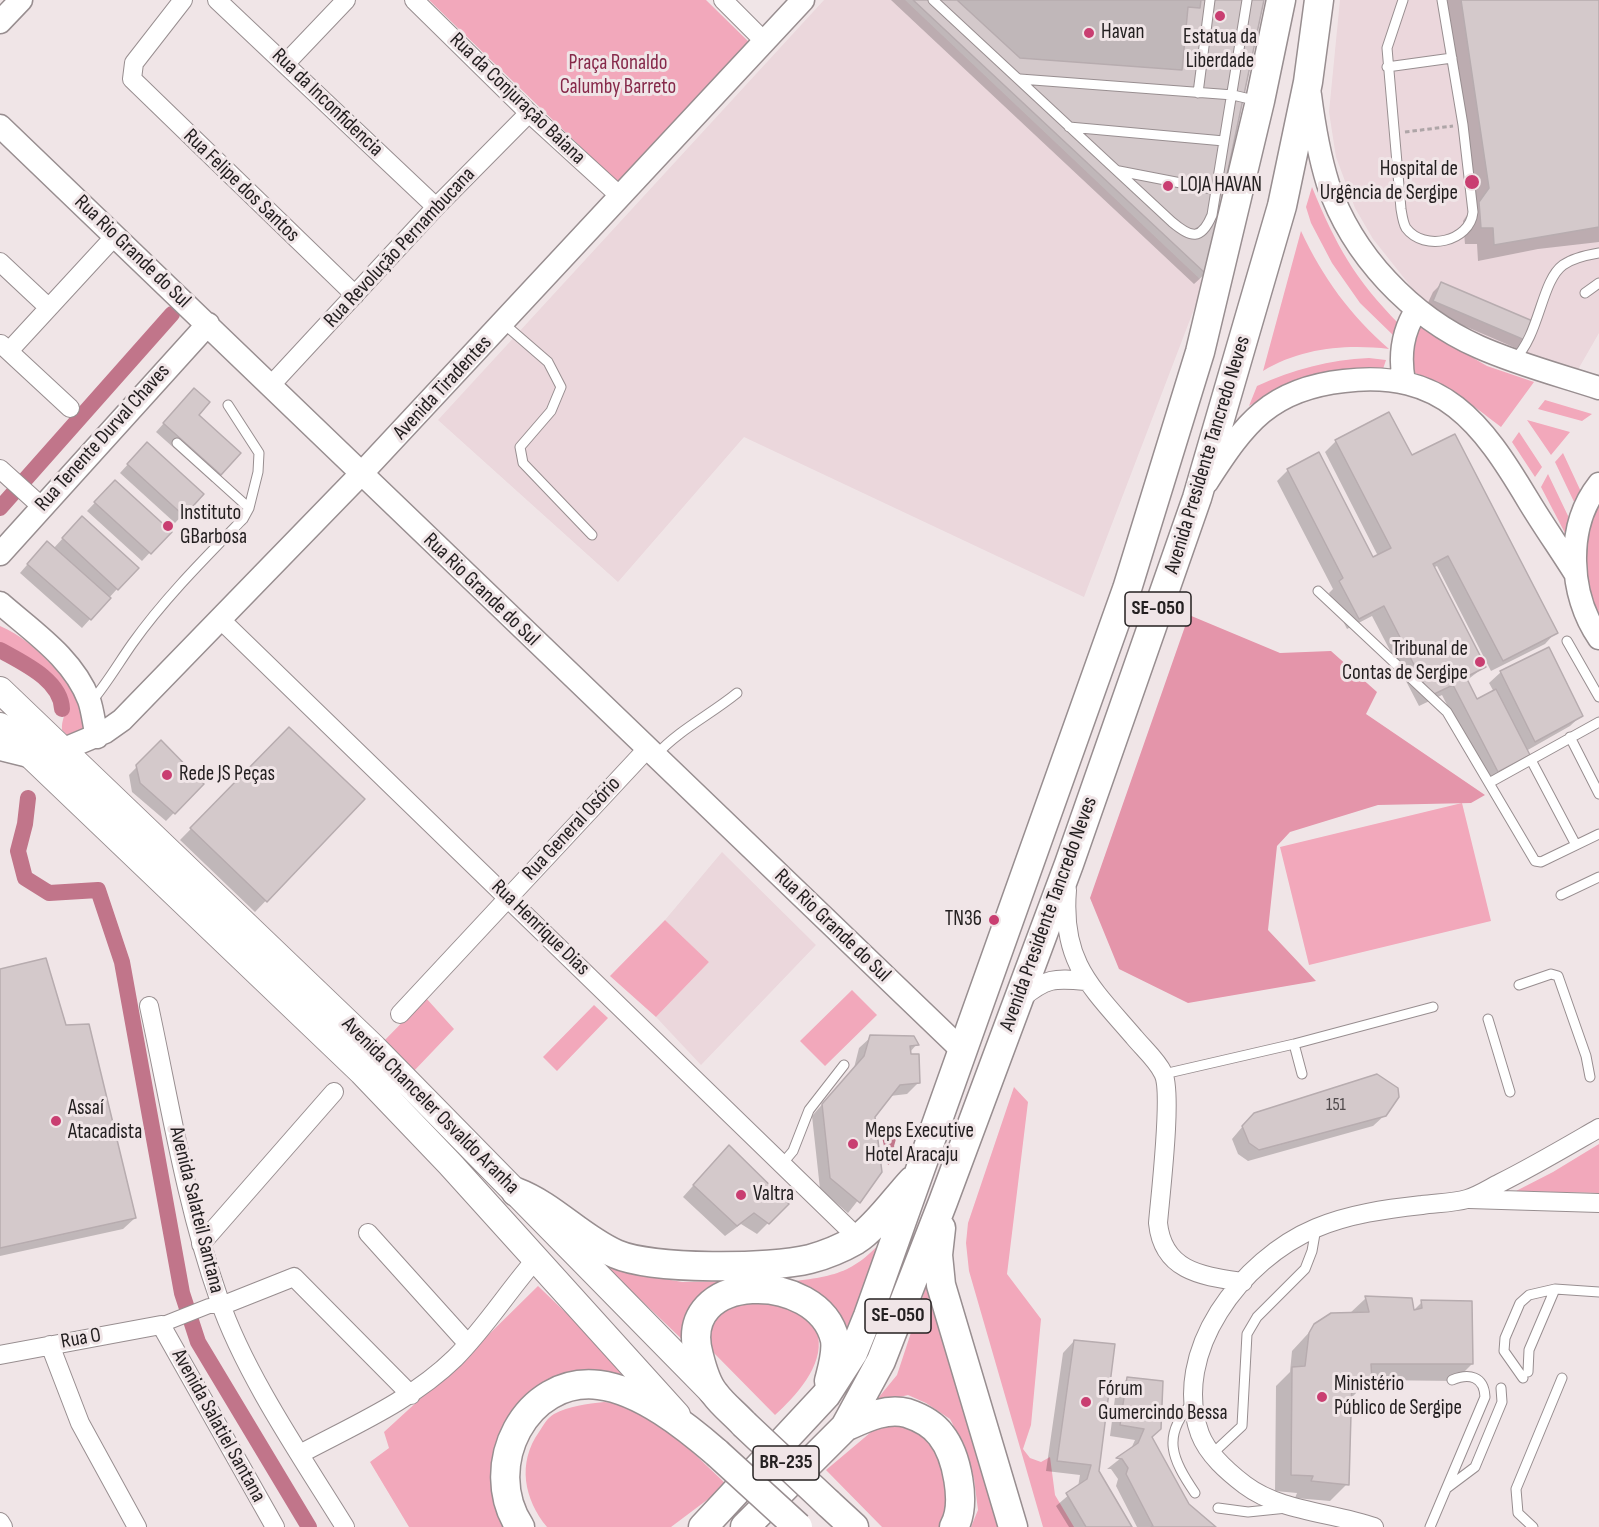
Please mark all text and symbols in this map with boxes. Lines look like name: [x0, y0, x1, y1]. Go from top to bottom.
marker: Estatua da Liberdade: [1213, 9, 1227, 23]
place label: Havan: [1101, 20, 1144, 46]
place label: Estatua da Liberdade: [1183, 25, 1257, 75]
marker: Havan: [1082, 26, 1096, 40]
street label: Rua da Conjuração Baiana: [444, 28, 590, 170]
street label: Rua da Inconfidencia: [266, 44, 388, 162]
park label: Praça Ronaldo Calumby Barreto: [560, 51, 676, 101]
street label: Rua Felipe dos Santos: [178, 124, 304, 248]
place label: Hospital de Urgência de Sergipe: [1320, 157, 1458, 207]
street label: Rua Revolução Pernambucana: [319, 163, 481, 333]
place label: LOJA HAVAN: [1180, 173, 1262, 199]
marker: Hospital de Urgência de Sergipe: [1463, 173, 1481, 191]
marker: LOJA HAVAN: [1161, 179, 1175, 193]
street label: Rua Rio Grande do Sul: [69, 190, 195, 314]
street label: Avenida Tiradentes: [388, 331, 498, 445]
street label: Avenida Presidente Tancredo Neves: [1160, 333, 1256, 577]
street label: Rua Tenente Durval Chaves: [30, 359, 176, 517]
place label: Instituto GBarbosa: [180, 501, 247, 551]
marker: Instituto GBarbosa: [161, 519, 175, 533]
street label: Rua Rio Grande do Sul: [418, 528, 544, 652]
road number: SE-050: [1125, 592, 1191, 626]
place label: Tribunal de Contas de Sergipe: [1342, 637, 1468, 687]
marker: Tribunal de Contas de Sergipe: [1473, 655, 1487, 669]
place label: Rede JS Peças: [179, 762, 275, 788]
marker: Rede JS Peças: [160, 768, 174, 782]
street label: Rua General Osório: [518, 772, 626, 886]
street label: Avenida Presidente Tancredo Neves: [995, 793, 1103, 1035]
street label: Rua Rio Grande do Sul: [769, 864, 895, 988]
street label: Rua Henrique Dias: [486, 875, 594, 981]
place label: TN36: [945, 907, 982, 933]
marker: TN36: [987, 913, 1001, 927]
street label: Avenida Chanceler Osvaldo Aranha: [336, 1012, 524, 1200]
house number: 151: [1326, 1094, 1346, 1116]
place label: Assaí Atacadista: [68, 1096, 142, 1146]
marker: Assaí Atacadista: [49, 1114, 63, 1128]
place label: Meps Executive Hotel Aracaju: [865, 1119, 974, 1169]
street label: Avenida Salateil Santana: [163, 1124, 229, 1296]
marker: Meps Executive Hotel Aracaju: [846, 1137, 860, 1151]
place label: Valtra: [753, 1182, 794, 1208]
marker: Valtra: [734, 1188, 748, 1202]
road number: SE-050: [865, 1299, 931, 1333]
street label: Rua O: [59, 1323, 103, 1355]
street label: Avenida Salatiel Santana: [166, 1345, 270, 1507]
place label: Ministério Público de Sergipe: [1334, 1372, 1462, 1422]
place label: Fórum Gumercindo Bessa: [1098, 1377, 1228, 1427]
marker: Ministério Público de Sergipe: [1315, 1390, 1329, 1404]
marker: Fórum Gumercindo Bessa: [1079, 1395, 1093, 1409]
road number: BR-235: [753, 1446, 819, 1480]

